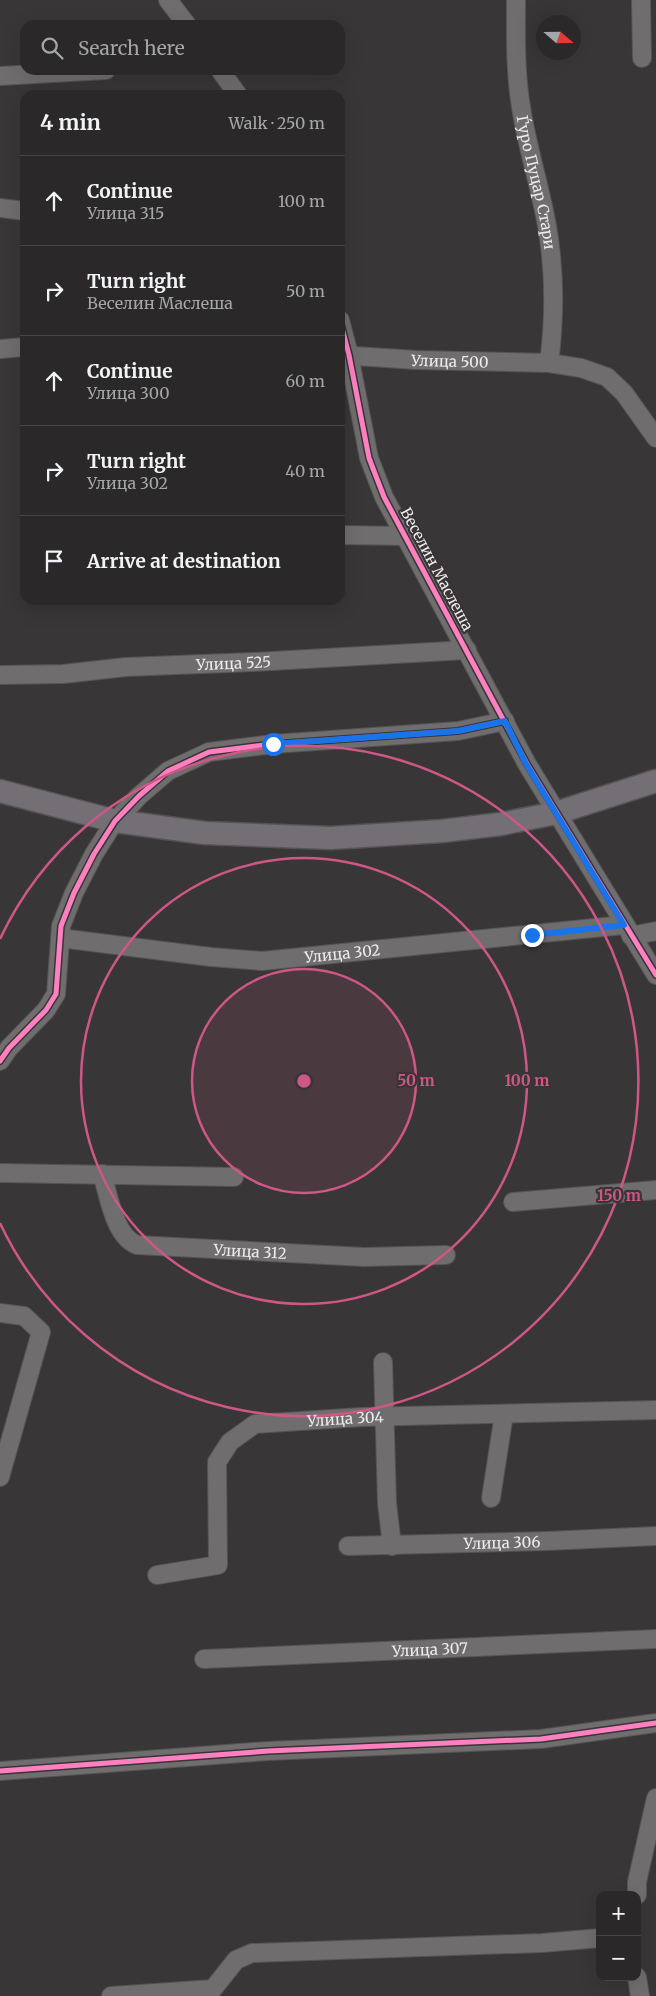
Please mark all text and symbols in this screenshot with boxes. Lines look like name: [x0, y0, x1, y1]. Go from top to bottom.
north arrow: [536, 15, 581, 60]
search box: [20, 20, 345, 75]
icon: search: [38, 34, 66, 62]
text: Search here: [78, 36, 185, 60]
text: 4 min: [40, 109, 101, 136]
text: Walk · 250 m: [229, 113, 325, 133]
street label: Ѓуро Пуцар Стари: [513, 113, 560, 250]
text: Continue: [87, 179, 173, 203]
icon: ahead: [40, 187, 68, 215]
text: 100 m: [278, 191, 325, 211]
text: Улица 315: [87, 203, 164, 223]
text: Turn right: [87, 269, 186, 293]
icon: right: [40, 277, 68, 305]
text: 50 m: [286, 281, 325, 301]
text: Веселин Маслеша: [87, 293, 233, 313]
street label: Улица 500: [409, 350, 489, 371]
text: Continue: [87, 359, 173, 383]
icon: ahead: [40, 367, 68, 395]
text: 60 m: [285, 371, 325, 391]
text: Улица 300: [87, 383, 170, 403]
text: Turn right: [87, 449, 186, 473]
icon: right: [40, 457, 68, 485]
text: 40 m: [285, 461, 325, 481]
text: Улица 302: [87, 473, 168, 493]
street label: Веселин Маслеша: [397, 504, 477, 634]
icon: arrive: [40, 547, 68, 575]
text: Arrive at destination: [87, 549, 281, 573]
street label: Улица 525: [195, 652, 271, 674]
route start: [262, 733, 285, 756]
route end: [521, 924, 544, 947]
street label: Улица 302: [302, 940, 381, 966]
text: 50 m: [397, 1071, 435, 1090]
text: 100 m: [505, 1071, 549, 1090]
centre of rings: [295, 1072, 313, 1090]
text: 150 m: [597, 1186, 641, 1205]
street label: Улица 312: [212, 1240, 287, 1262]
street label: Улица 304: [305, 1407, 384, 1430]
street label: Улица 306: [462, 1532, 541, 1553]
street label: Улица 307: [390, 1638, 469, 1660]
map controls: [596, 1891, 641, 1981]
button: +: [596, 1891, 641, 1936]
button: −: [596, 1936, 641, 1981]

